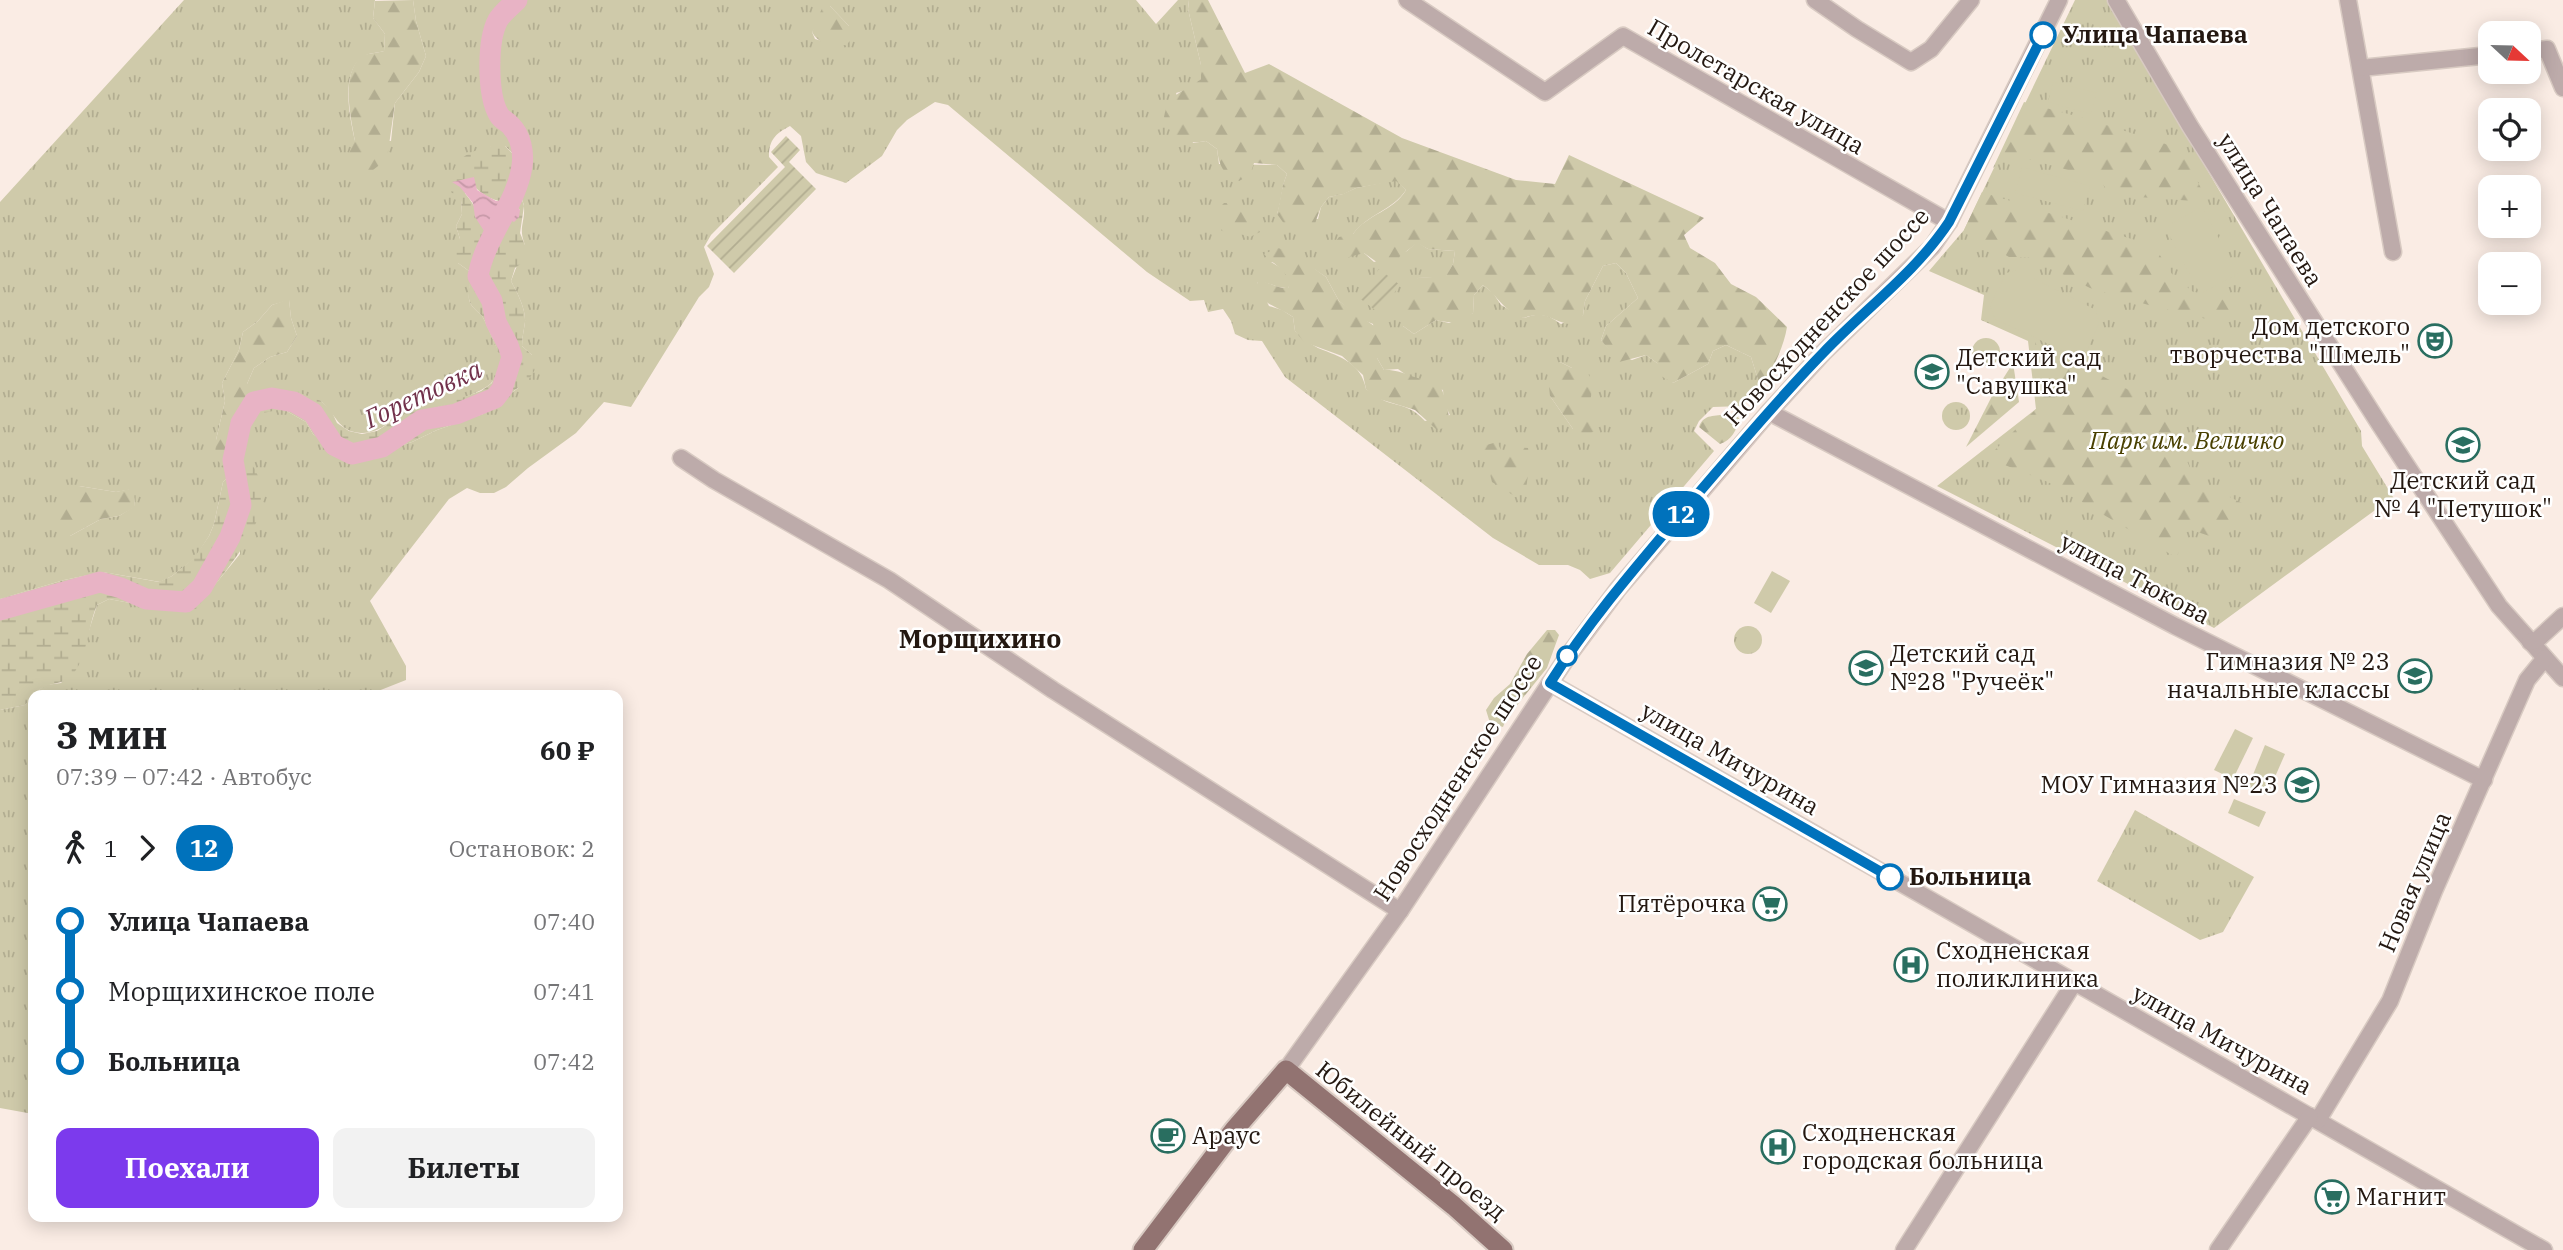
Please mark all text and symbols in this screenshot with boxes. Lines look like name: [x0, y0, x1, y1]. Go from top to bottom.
street label: Пролетарская улица: [1642, 11, 1871, 161]
place label: Улица Чапаева: [2062, 18, 2248, 50]
north arrow: [2478, 21, 2541, 84]
map controls: [2478, 21, 2541, 315]
marker: Улица Чапаева: [2030, 22, 2056, 48]
button: locate: [2478, 98, 2541, 161]
street label: улица Чапаева: [2211, 127, 2331, 292]
button: +: [2478, 175, 2541, 238]
street label: Новосходненское шоссе: [1717, 200, 1936, 432]
button: −: [2478, 252, 2541, 315]
place label: Дом детского творчества "Шмель": [2170, 310, 2410, 370]
theatre icon: Дом детского творчества "Шмель": [2416, 322, 2454, 360]
place label: Детский сад "Савушка": [1956, 341, 2101, 401]
water label: Горетовка: [357, 351, 487, 436]
school or university icon: Детский сад "Савушка": [1913, 353, 1951, 391]
park label: Парк им. Величко: [2089, 424, 2284, 456]
school or university icon: Детский сад № 4 "Петушок": [2444, 426, 2482, 464]
place label: Детский сад № 4 "Петушок": [2374, 464, 2552, 524]
line badge: 12: [1650, 491, 1712, 537]
text: 12: [1667, 498, 1695, 530]
street label: улица Тюкова: [2055, 525, 2216, 631]
district label: Морщихино: [899, 621, 1061, 655]
place label: Детский сад №28 "Ручеёк": [1890, 637, 2054, 697]
place label: Гимназия № 23 начальные классы: [2167, 645, 2390, 705]
unlabelled marker: [1557, 646, 1577, 666]
street label: Новосходненское шоссе: [1365, 648, 1549, 907]
school or university icon: Детский сад №28 "Ручеёк": [1847, 649, 1885, 687]
school or university icon: Гимназия № 23 начальные классы: [2396, 657, 2434, 695]
street label: улица Мичурина: [1636, 694, 1825, 822]
text: 3 мин: [56, 710, 167, 759]
text: 60 ₽: [540, 733, 595, 767]
text: 07:39 – 07:42 · Автобус: [56, 761, 312, 791]
school or university icon: МОУ Гимназия №23: [2283, 766, 2321, 804]
place label: МОУ Гимназия №23: [2040, 768, 2278, 800]
street label: Новая улица: [2370, 807, 2458, 957]
icon: walk: [56, 829, 94, 867]
icon: forward: [128, 829, 166, 867]
text: 12: [190, 832, 219, 864]
text: 1: [104, 833, 118, 863]
text: Остановок: 2: [449, 833, 595, 863]
place label: Больница: [1909, 860, 2032, 892]
marker: Больница: [1877, 864, 1903, 890]
supermarket icon: Пятёрочка: [1751, 885, 1789, 923]
place label: Пятёрочка: [1618, 887, 1746, 919]
text: Улица Чапаева: [108, 904, 309, 938]
text: 07:40: [533, 906, 595, 936]
place label: Сходненская поликлиника: [1936, 934, 2099, 994]
hospital icon: Сходненская поликлиника: [1892, 946, 1930, 984]
text: Морщихинское поле: [108, 974, 375, 1008]
text: 07:41: [533, 976, 595, 1006]
street label: улица Мичурина: [2127, 976, 2318, 1102]
text: Больница: [108, 1044, 241, 1078]
text: 07:42: [533, 1046, 595, 1076]
street label: Юбилейный проезд: [1310, 1053, 1514, 1227]
place label: Сходненская городская больница: [1802, 1116, 2044, 1176]
cafe icon: Араус: [1149, 1117, 1187, 1155]
place label: Араус: [1192, 1119, 1261, 1151]
button: Поехали: [56, 1128, 319, 1208]
button: Билеты: [333, 1128, 595, 1208]
hospital icon: Сходненская городская больница: [1759, 1128, 1797, 1166]
supermarket icon: Магнит: [2313, 1178, 2351, 1216]
place label: Магнит: [2356, 1180, 2446, 1212]

